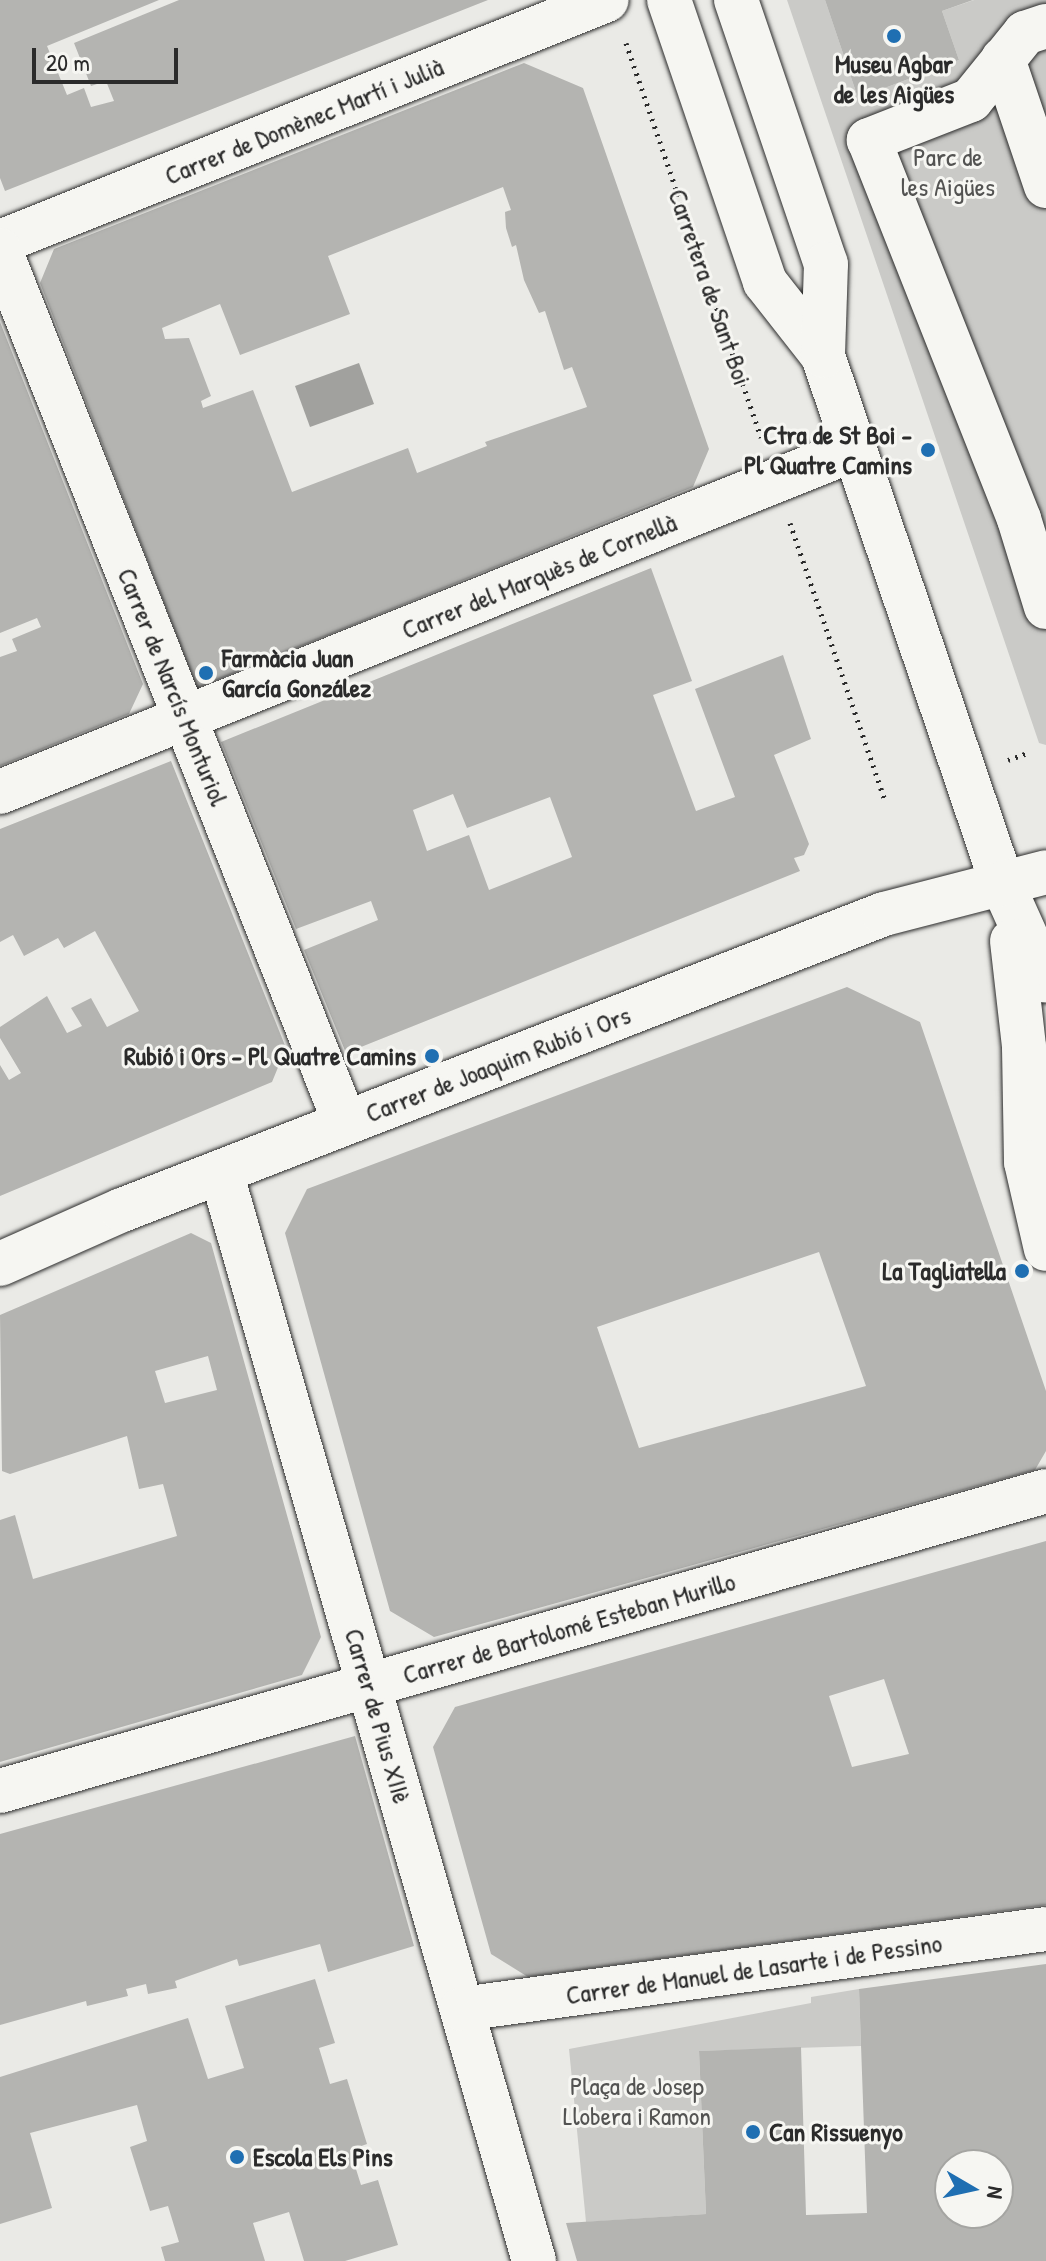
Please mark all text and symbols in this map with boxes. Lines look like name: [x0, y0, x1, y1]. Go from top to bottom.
marker: Museu Agbar de les Aigües: [885, 27, 903, 45]
scale bar: [36, 32, 182, 82]
text: 20 m: [46, 46, 90, 78]
place label: Museu Agbar de les Aigües: [834, 48, 954, 110]
street label: Carrer de Domènec Martí i Julià: [160, 51, 448, 191]
park label: Parc de les Aigües: [901, 141, 995, 202]
street label: Carretera de Sant Boi: [662, 185, 758, 389]
place label: Ctra de St Boi - Pl Quatre Camins: [744, 419, 912, 480]
marker: Ctra de St Boi - Pl Quatre Camins: [919, 441, 937, 459]
street label: Carrer del Marquès de Cornellà: [397, 507, 681, 645]
street label: Carrer de Narcís Monturiol: [111, 564, 235, 810]
place label: Farmàcia Juan García González: [222, 642, 371, 704]
marker: Farmàcia Juan García González: [197, 664, 215, 682]
street label: Carrer de Joaquim Rubió i Ors: [361, 999, 635, 1129]
place label: Rubió i Ors - Pl Quatre Camins: [124, 1040, 416, 1072]
marker: Rubió i Ors - Pl Quatre Camins: [423, 1047, 441, 1065]
place label: La Tagliatella: [883, 1255, 1006, 1287]
marker: La Tagliatella: [1013, 1262, 1031, 1280]
street label: Carrer de Bartolomé Esteban Murillo: [399, 1566, 739, 1690]
street label: Carrer de Pius XIIè: [338, 1625, 418, 1807]
street label: Carrer de Manuel de Lasarte i de Pessino: [564, 1927, 944, 2011]
park label: Plaça de Josep Llobera i Ramon: [563, 2070, 711, 2132]
place label: Can Rissuenyo: [769, 2116, 903, 2148]
marker: Can Rissuenyo: [744, 2123, 762, 2141]
place label: Escola Els Pins: [253, 2141, 393, 2173]
marker: Escola Els Pins: [228, 2148, 246, 2166]
north arrow: [934, 2149, 1014, 2229]
text: N: [980, 2184, 1011, 2201]

